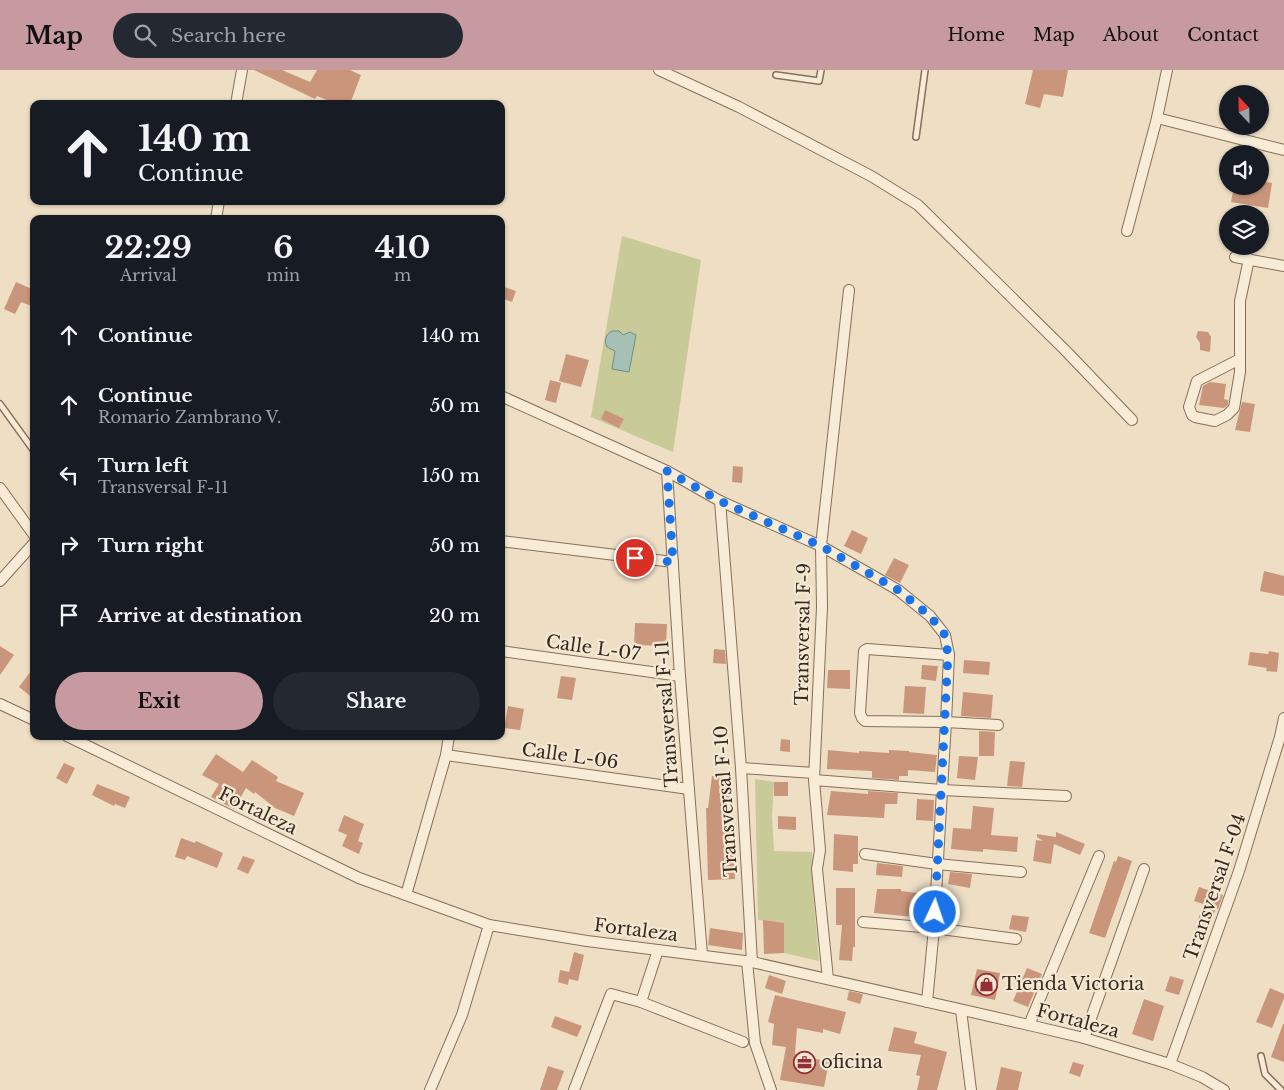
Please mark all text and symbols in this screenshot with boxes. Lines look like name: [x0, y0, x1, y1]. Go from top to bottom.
search box: [113, 13, 463, 58]
text: Map: [25, 21, 83, 50]
icon: search: [131, 21, 159, 49]
text: Search here: [171, 24, 286, 47]
text: Home: [947, 24, 1005, 46]
text: Map: [1033, 24, 1075, 46]
text: About: [1103, 24, 1159, 46]
text: Contact: [1187, 24, 1259, 46]
north arrow: [1219, 85, 1269, 135]
map controls: [1219, 85, 1269, 255]
text: 140 m: [138, 117, 251, 160]
icon: ahead: [55, 120, 120, 185]
button: sound: [1219, 145, 1269, 195]
text: Continue: [138, 160, 244, 187]
button: layers: [1219, 205, 1269, 255]
text: 22:29: [105, 229, 192, 266]
text: 6: [273, 229, 293, 266]
text: 410: [375, 229, 430, 266]
text: Arrival: [120, 265, 177, 285]
text: min: [267, 265, 300, 285]
text: m: [394, 265, 411, 285]
icon: ahead: [55, 321, 83, 349]
text: Continue: [98, 324, 193, 347]
text: 140 m: [421, 324, 480, 347]
text: Continue: [98, 384, 193, 407]
icon: ahead: [55, 391, 83, 419]
text: 50 m: [430, 394, 480, 417]
text: Romario Zambrano V.: [98, 407, 281, 427]
text: Turn left: [98, 454, 189, 477]
icon: left: [55, 461, 83, 489]
text: 150 m: [421, 464, 480, 487]
text: Transversal F-11: [98, 477, 228, 497]
icon: right: [55, 531, 83, 559]
text: Turn right: [98, 534, 204, 557]
text: 50 m: [430, 534, 480, 557]
pin: [614, 537, 656, 579]
icon: arrive: [621, 544, 649, 572]
street label: Transversal F-9: [791, 563, 815, 705]
icon: arrive: [55, 601, 83, 629]
text: Arrive at destination: [98, 604, 302, 627]
text: 20 m: [429, 604, 480, 627]
street label: Calle L-07: [544, 631, 642, 666]
street label: Transversal F-11: [651, 640, 683, 788]
button: Exit: [55, 672, 263, 730]
button: Share: [273, 672, 480, 730]
street label: Transversal F-10: [710, 725, 742, 877]
street label: Calle L-06: [520, 738, 620, 774]
street label: Fortaleza: [215, 783, 301, 839]
street label: Transversal F-04: [1180, 811, 1250, 963]
position arrow: [908, 885, 960, 937]
street label: Fortaleza: [593, 914, 679, 946]
shop icon: Tienda Victoria: [974, 972, 998, 996]
place label: Tienda Victoria: [1002, 973, 1144, 995]
street label: Fortaleza: [1034, 999, 1122, 1043]
office icon: oficina: [793, 1050, 817, 1074]
place label: oficina: [821, 1051, 883, 1073]

